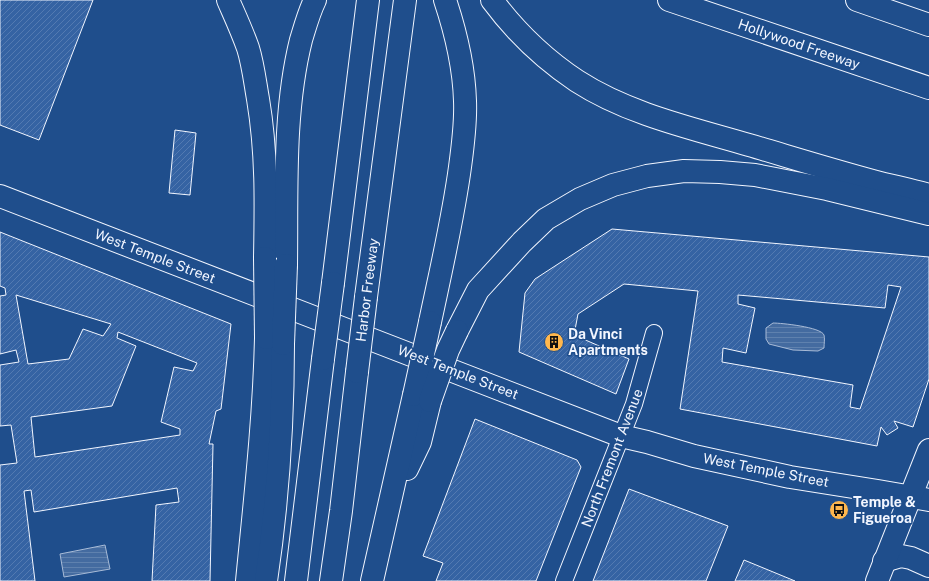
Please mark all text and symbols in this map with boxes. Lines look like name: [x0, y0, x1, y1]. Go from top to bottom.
street label: Hollywood Freeway: [736, 16, 862, 73]
street label: West Temple Street: [92, 226, 218, 286]
street label: Harbor Freeway: [353, 237, 381, 343]
place label: Da Vinci Apartments: [568, 326, 648, 358]
building icon: Da Vinci Apartments: [543, 331, 565, 353]
street label: West Temple Street: [395, 342, 521, 402]
street label: North Fremont Avenue: [578, 386, 646, 529]
street label: West Temple Street: [702, 450, 830, 490]
place label: Temple & Figueroa: [853, 494, 916, 526]
bus stop icon: Temple & Figueroa: [828, 499, 850, 521]

